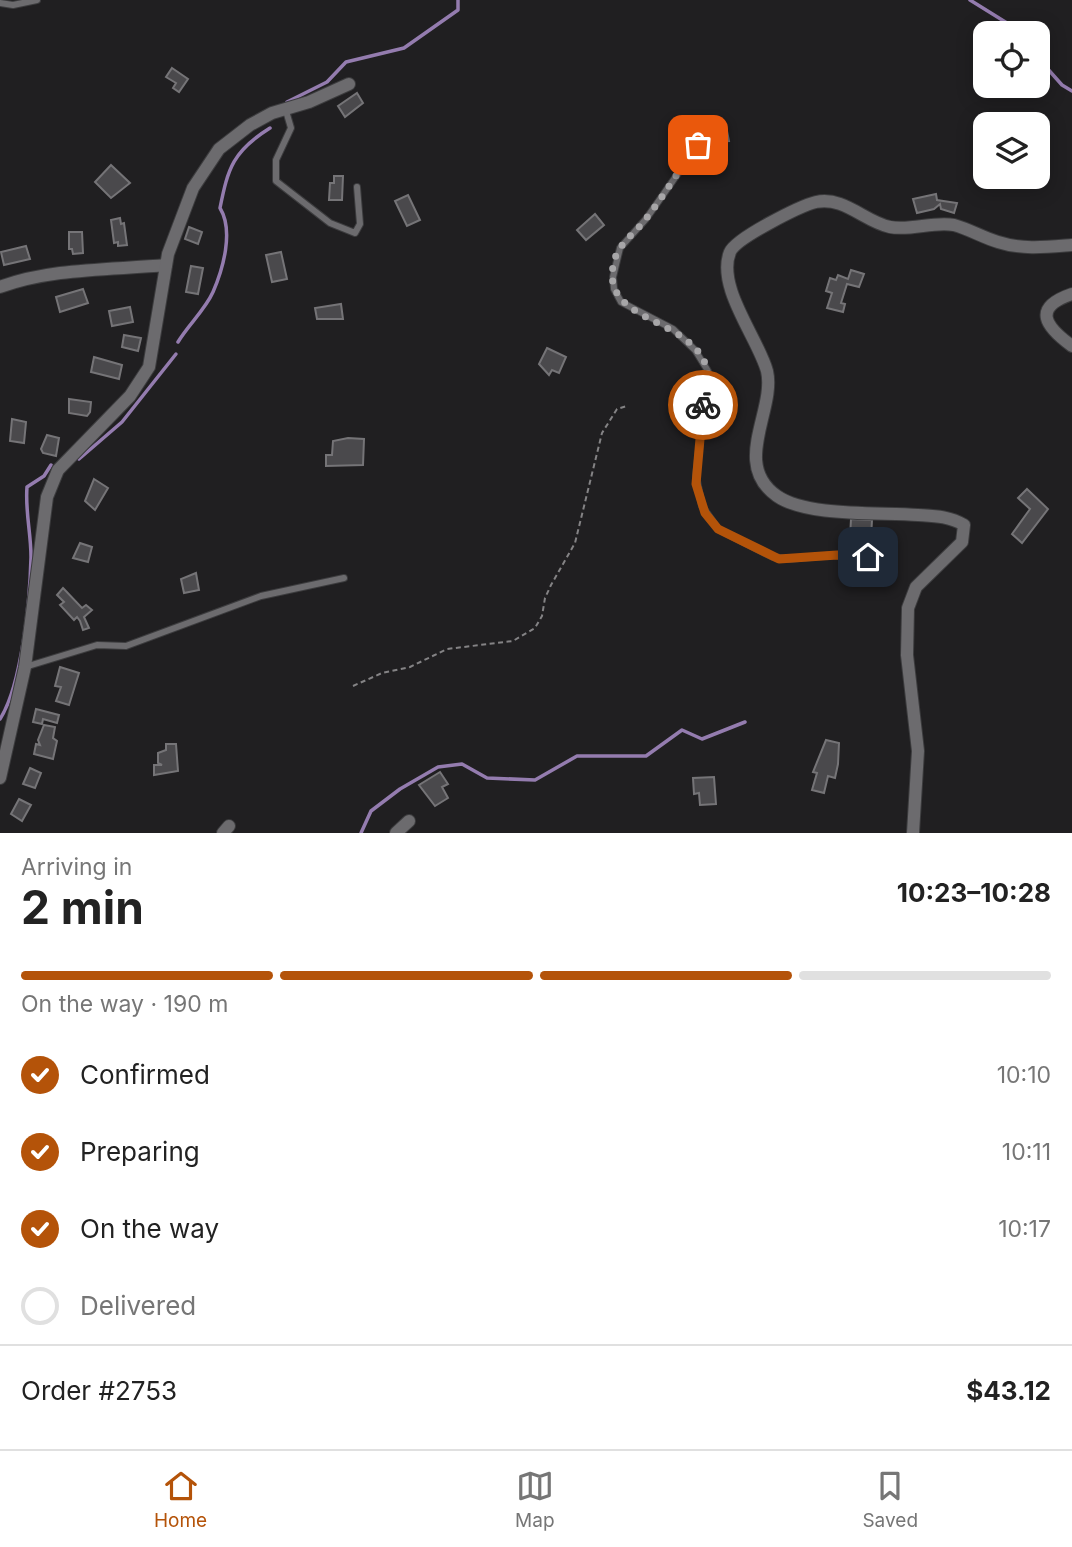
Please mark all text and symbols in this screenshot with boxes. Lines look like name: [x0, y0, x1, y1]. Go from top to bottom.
map controls: [973, 21, 1050, 189]
button: locate: [973, 21, 1050, 98]
button: layers: [973, 112, 1050, 189]
pin: [668, 115, 728, 175]
icon: bag: [679, 126, 717, 164]
courier: [668, 370, 738, 440]
icon: bike: [684, 386, 722, 424]
pin: [838, 527, 898, 587]
icon: home: [849, 538, 887, 576]
text: Arriving in: [21, 853, 132, 881]
text: 10:23–10:28: [897, 877, 1051, 908]
text: 2 min: [21, 879, 144, 935]
text: On the way · 190 m: [21, 990, 228, 1018]
icon: check: [21, 1056, 59, 1094]
text: Confirmed: [80, 1059, 210, 1090]
text: 10:10: [997, 1061, 1051, 1089]
icon: check: [21, 1133, 59, 1171]
text: Preparing: [80, 1136, 200, 1167]
text: 10:11: [1002, 1138, 1051, 1166]
icon: check: [21, 1210, 59, 1248]
text: On the way: [80, 1213, 219, 1244]
text: 10:17: [998, 1215, 1051, 1243]
text: Delivered: [80, 1290, 196, 1321]
text: Order #2753: [21, 1375, 177, 1406]
text: $43.12: [966, 1375, 1051, 1406]
tab: Home: [154, 1467, 207, 1532]
tab: Map: [515, 1467, 555, 1532]
tab: Saved: [862, 1467, 918, 1532]

